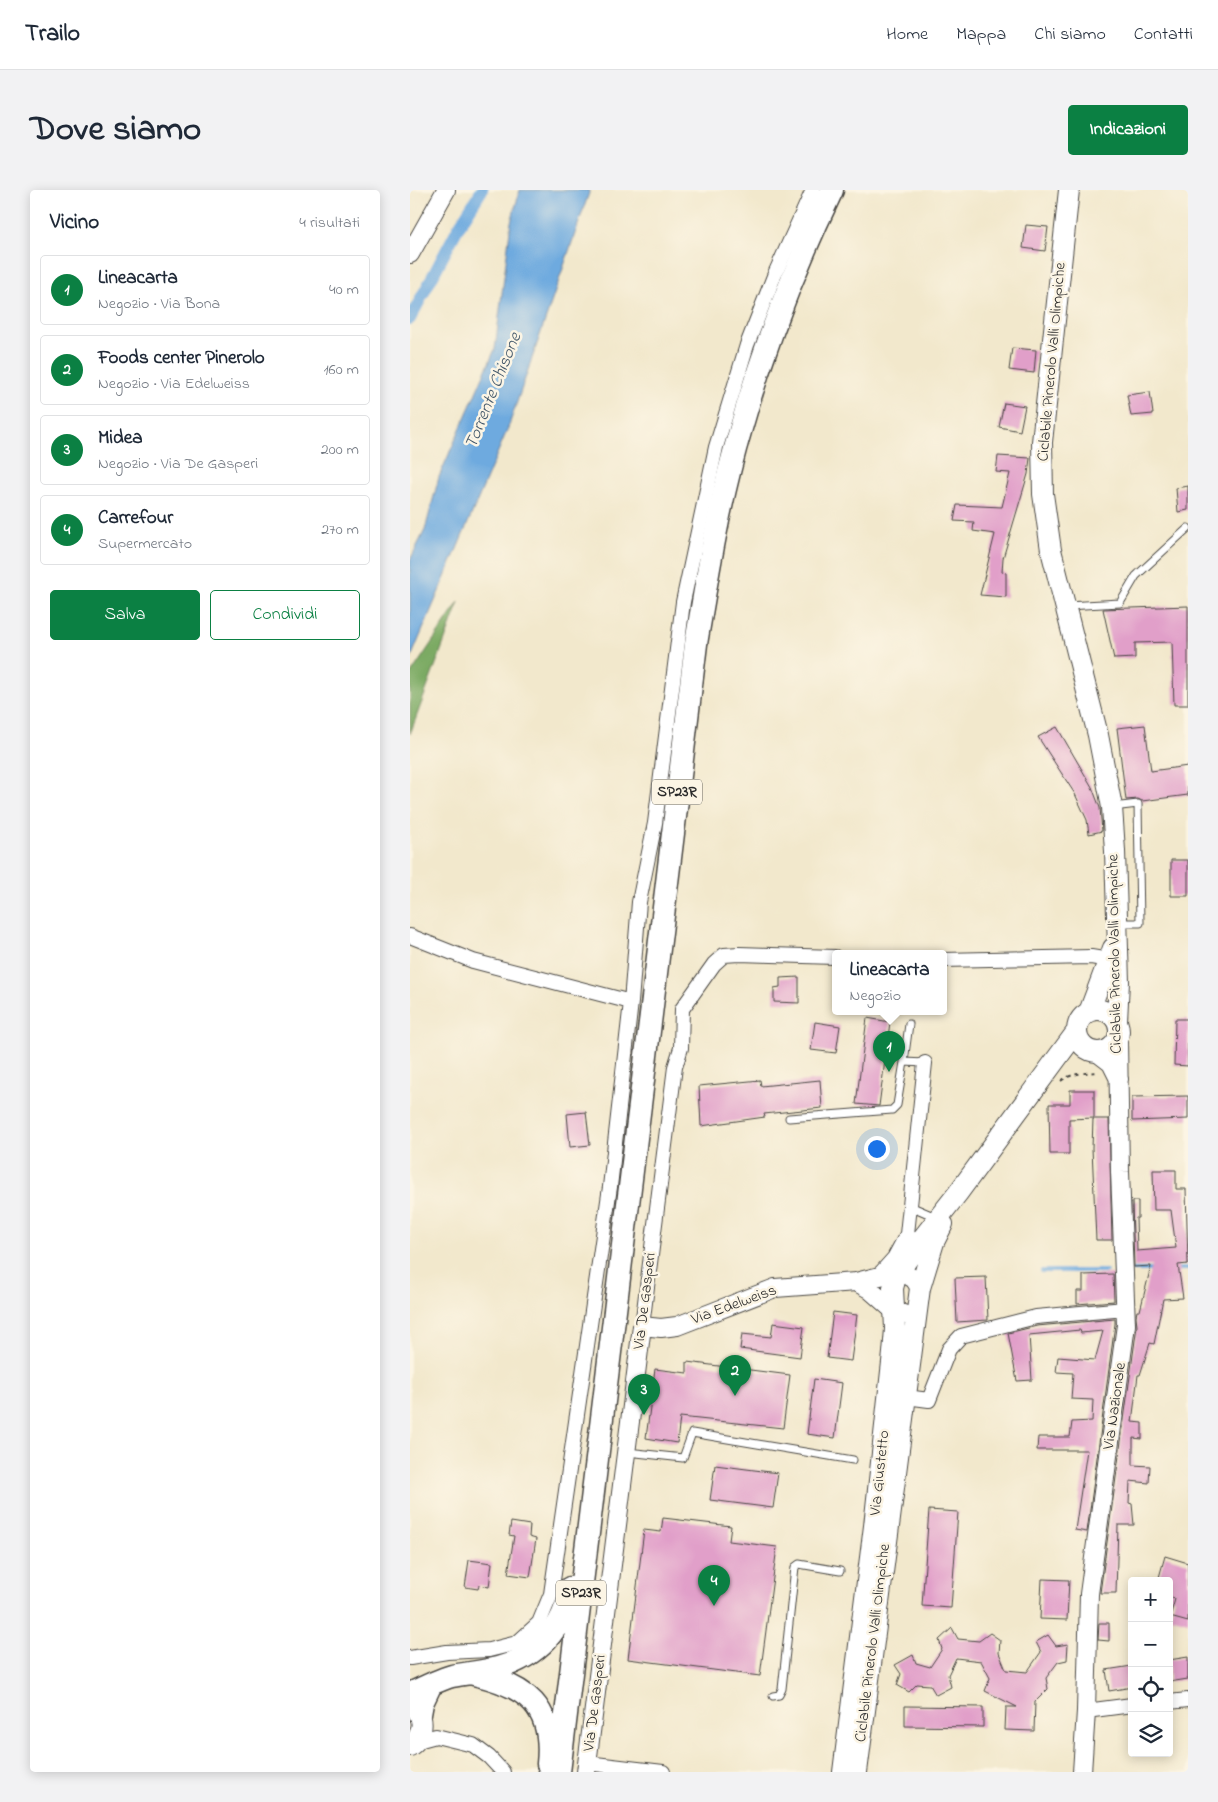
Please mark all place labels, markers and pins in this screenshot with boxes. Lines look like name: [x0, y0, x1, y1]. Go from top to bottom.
pin: 1: [873, 1031, 905, 1072]
pin: 2: [719, 1355, 751, 1396]
pin: 3: [628, 1374, 660, 1415]
pin: 4: [698, 1565, 730, 1606]

